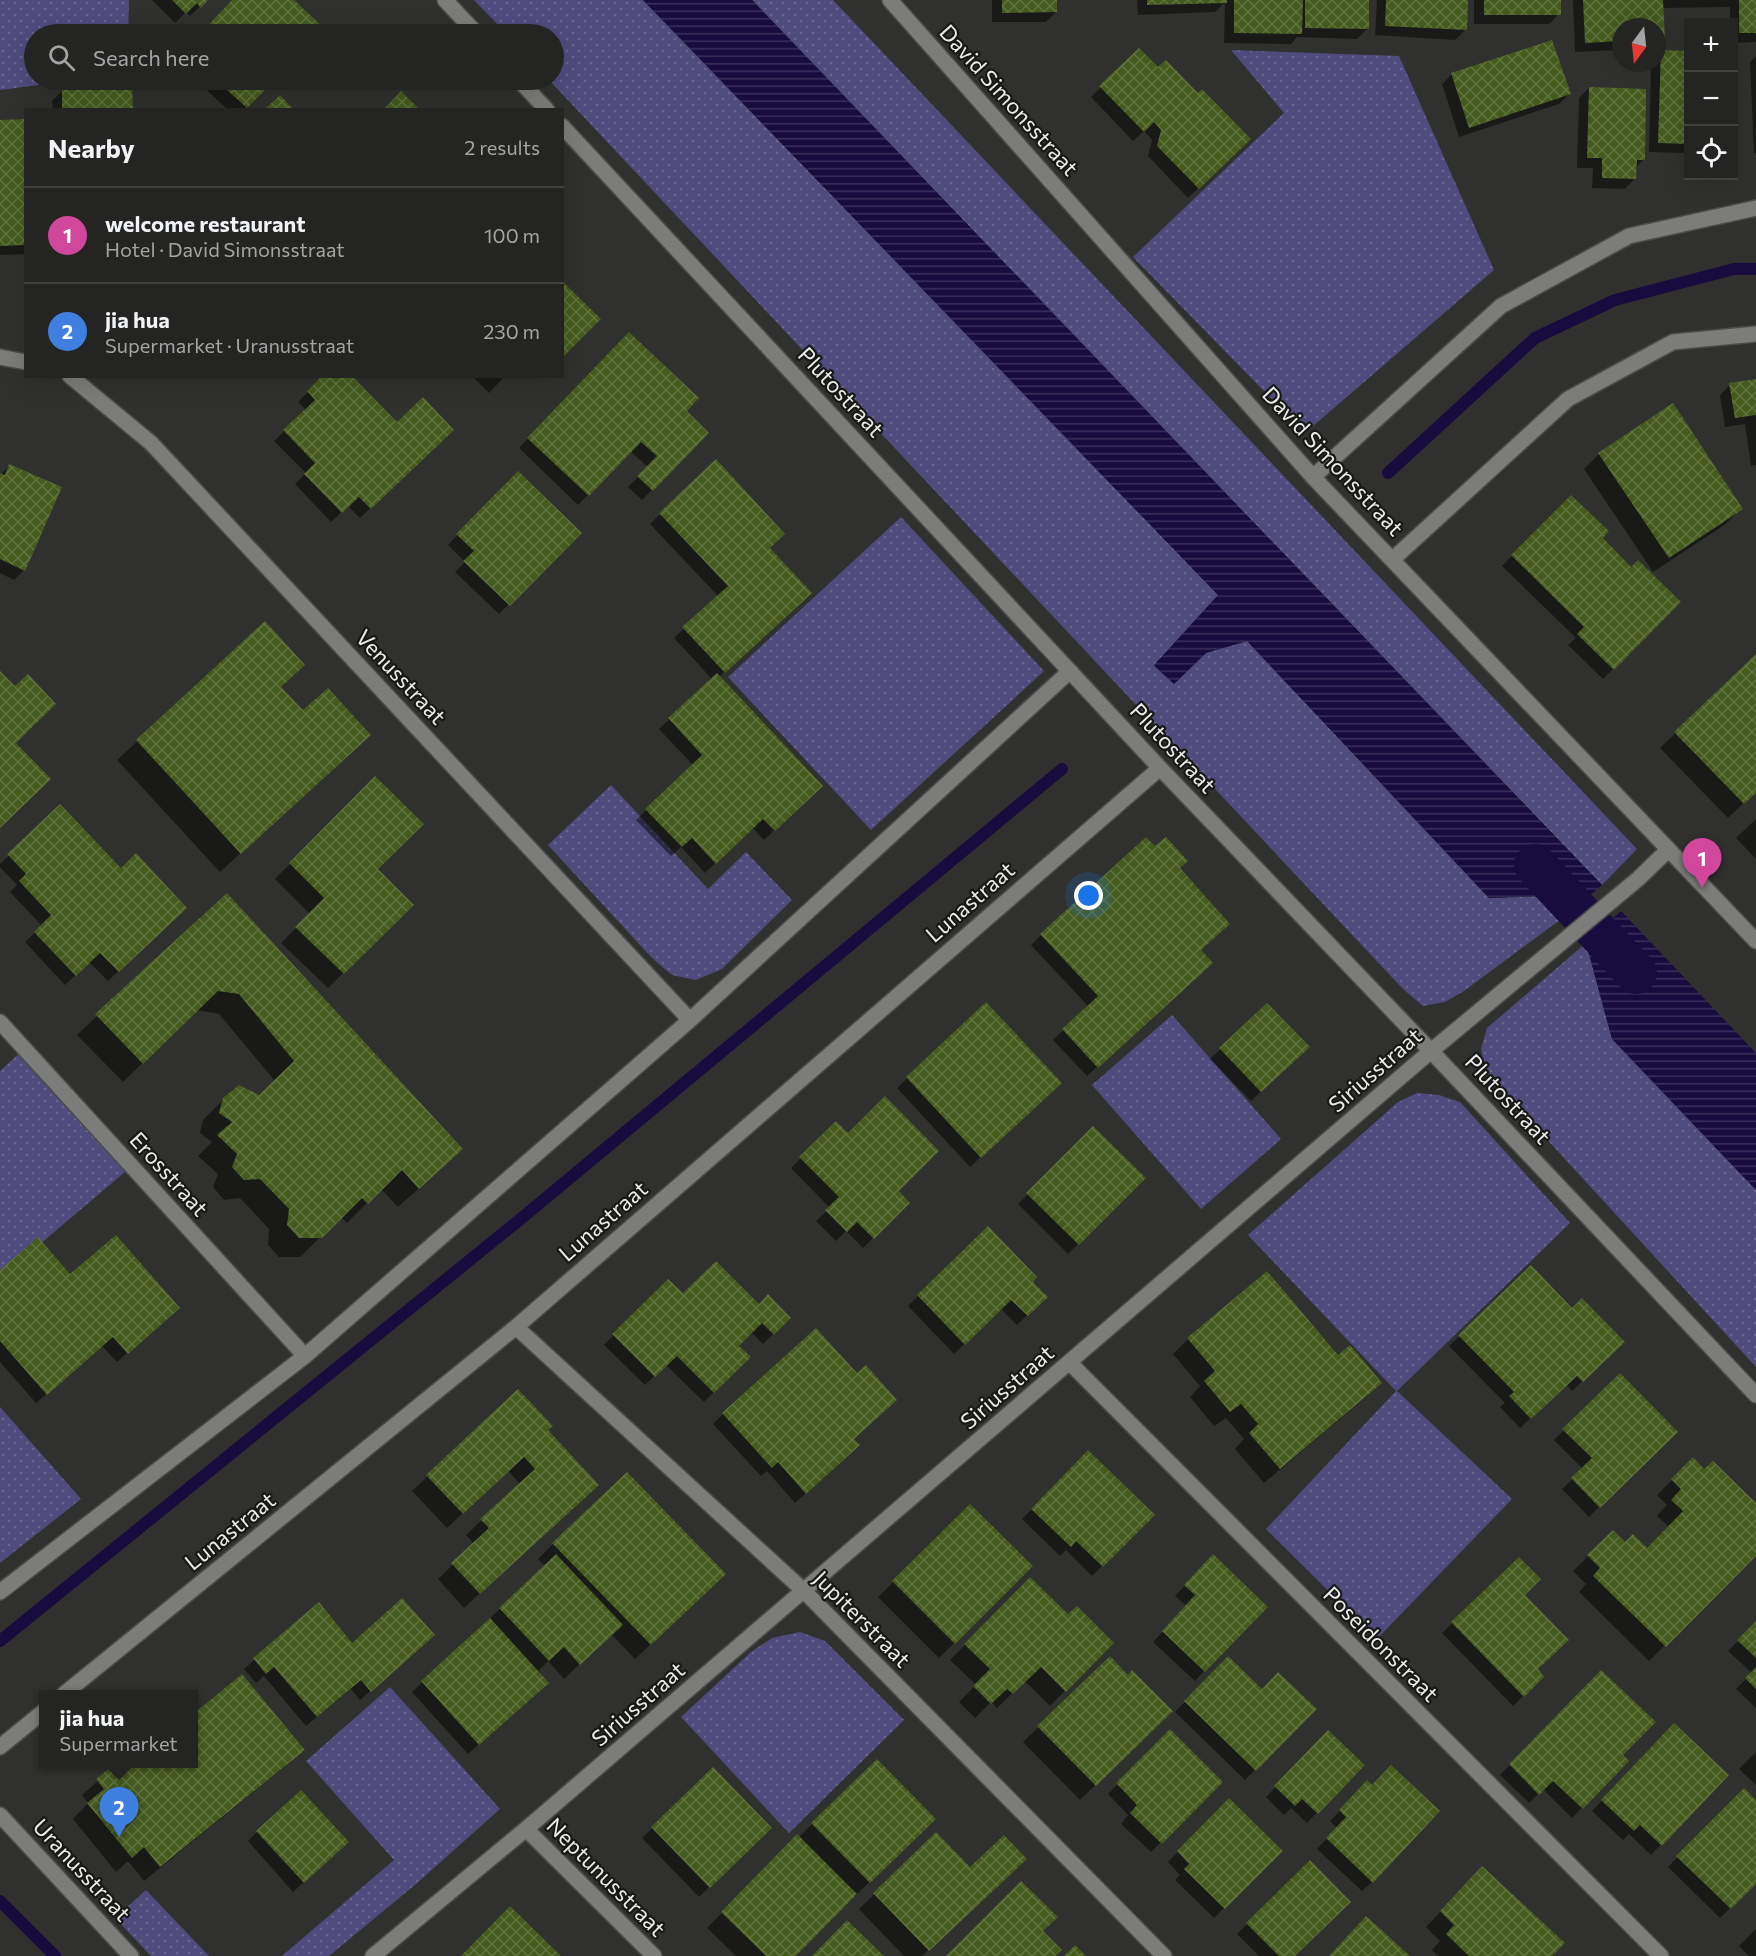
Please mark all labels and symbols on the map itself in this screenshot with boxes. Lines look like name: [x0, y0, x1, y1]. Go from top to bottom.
street label: David Simonsstraat: [934, 18, 1084, 181]
north arrow: [1612, 18, 1666, 72]
street label: Plutostraat: [793, 341, 890, 442]
street label: David Simonsstraat: [1257, 380, 1410, 541]
street label: Venusstraat: [351, 624, 452, 730]
street label: Plutostraat: [1125, 697, 1222, 798]
pin: 1: [1682, 838, 1722, 888]
street label: Lunastraat: [920, 856, 1020, 947]
your location: [1074, 881, 1103, 910]
street label: Siriusstraat: [1322, 1022, 1427, 1117]
street label: Plutostraat: [1460, 1048, 1557, 1149]
street label: Erosstraat: [125, 1126, 214, 1221]
street label: Lunastraat: [553, 1175, 653, 1266]
street label: Siriusstraat: [954, 1339, 1059, 1434]
street label: Lunastraat: [179, 1486, 280, 1575]
street label: Jupiterstraat: [808, 1565, 916, 1673]
street label: Poseidonstraat: [1318, 1580, 1445, 1707]
street label: Siriusstraat: [585, 1656, 690, 1751]
pin: 2: [100, 1788, 138, 1837]
street label: Neptunusstraat: [541, 1812, 671, 1942]
street label: Uranusstraat: [28, 1813, 137, 1927]

